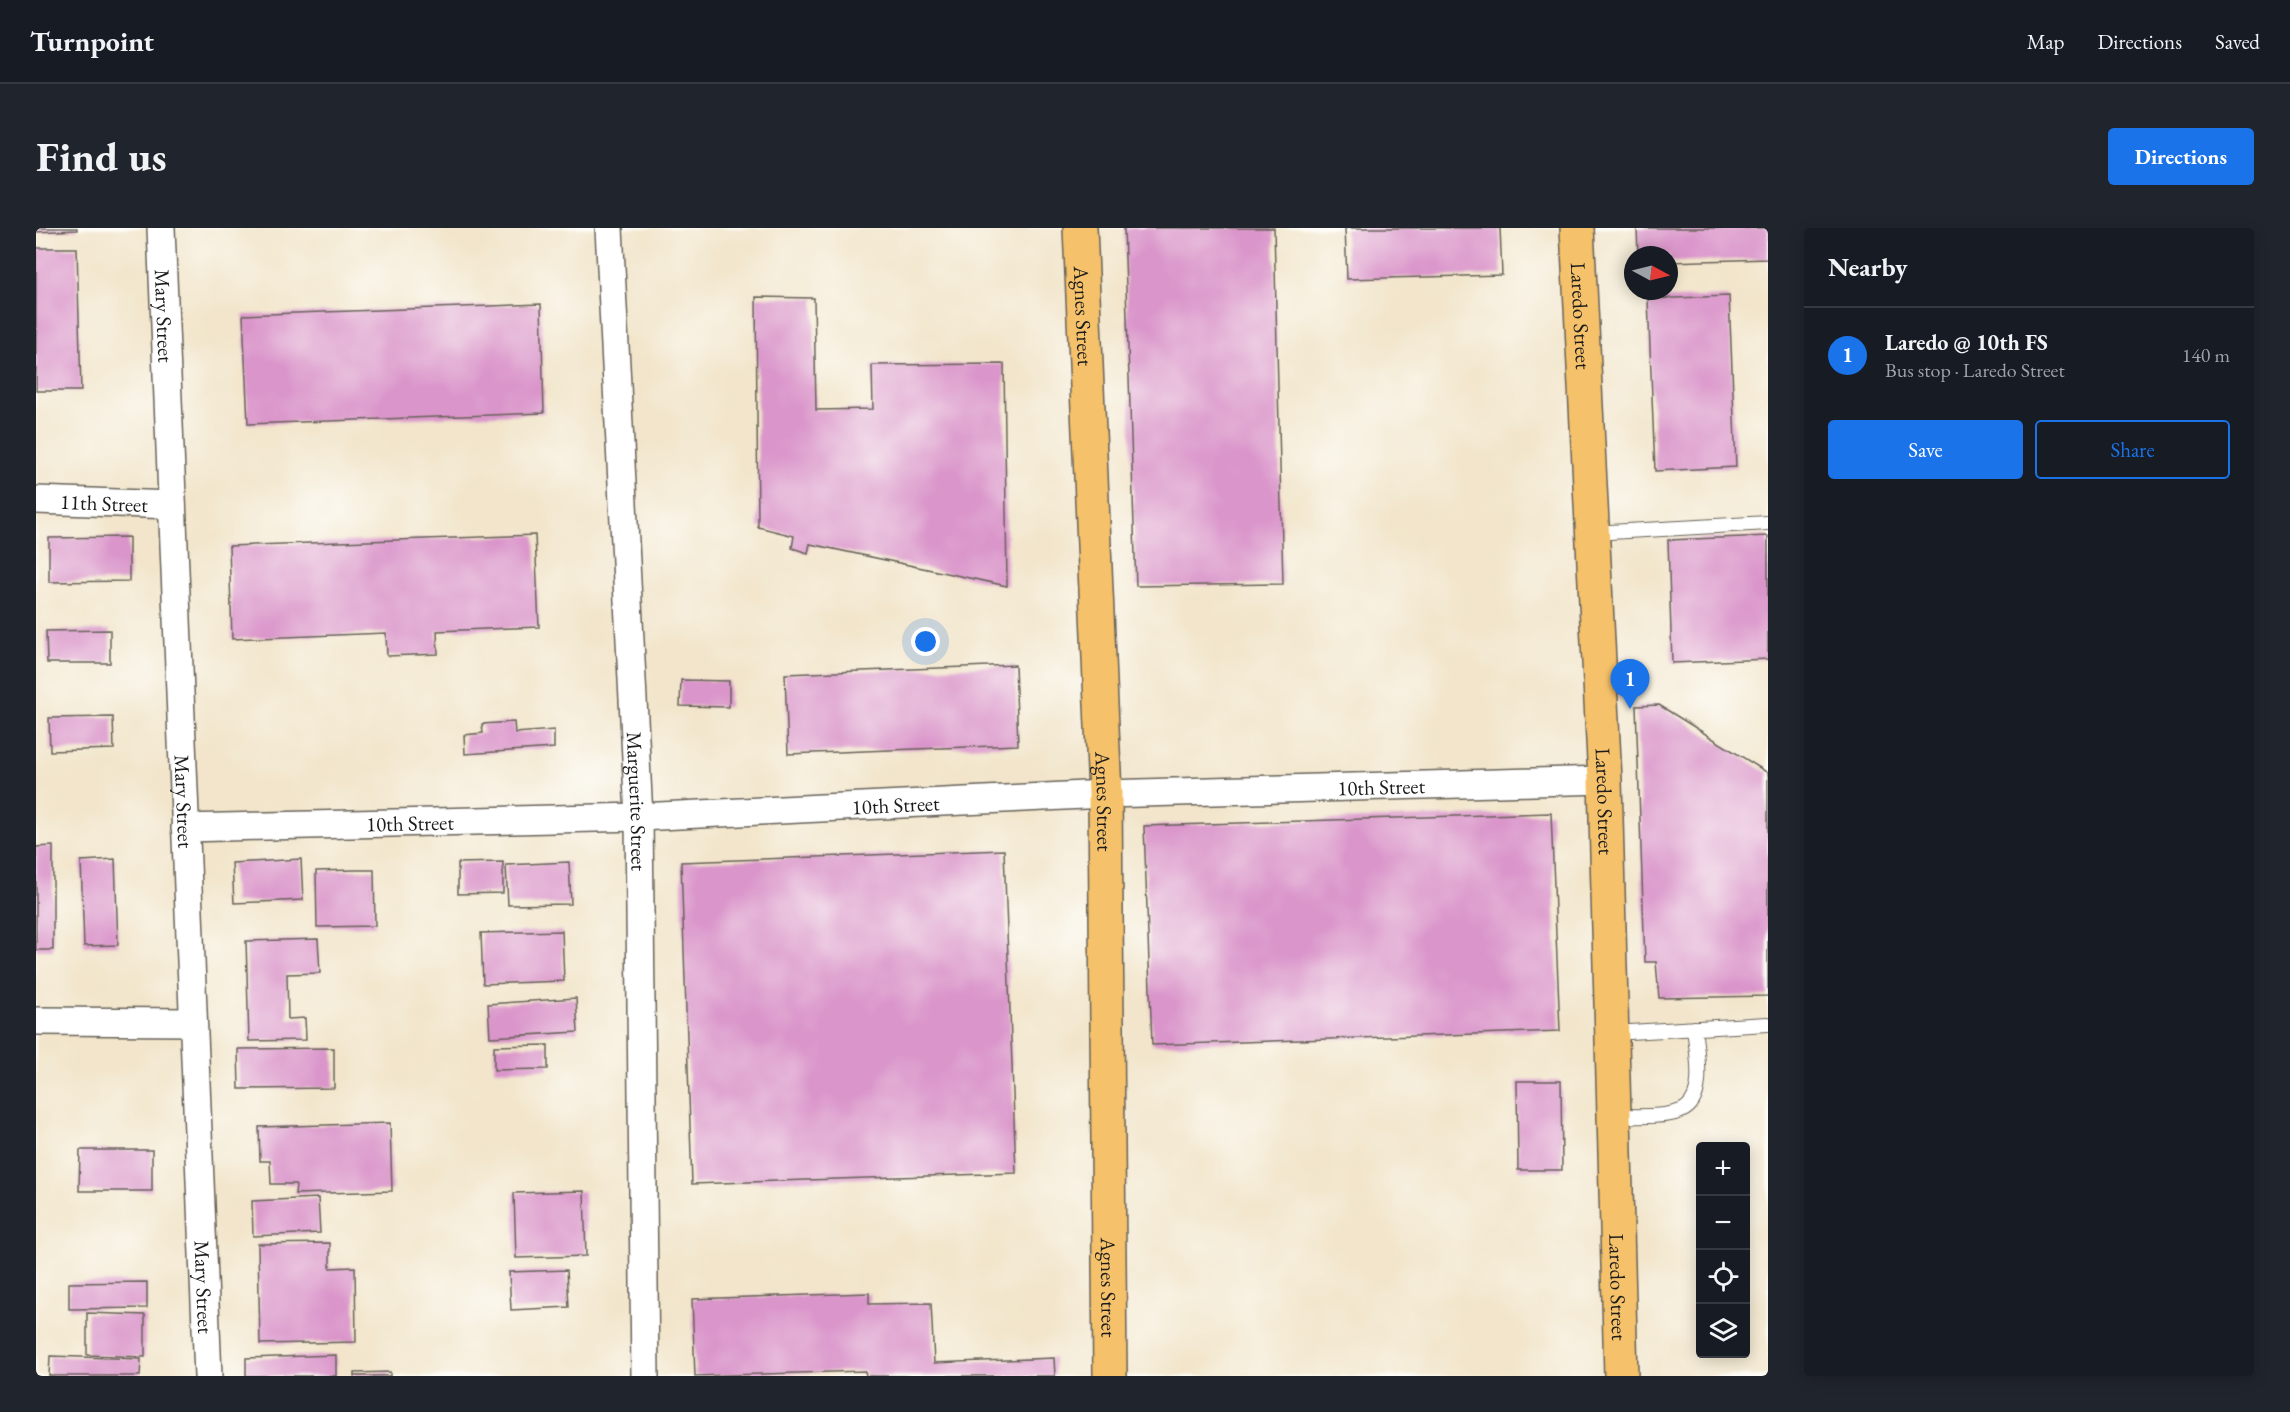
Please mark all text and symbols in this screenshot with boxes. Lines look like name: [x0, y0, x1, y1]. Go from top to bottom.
text: Turnpoint: [30, 23, 154, 59]
text: Map: [2027, 28, 2064, 55]
text: Directions: [2097, 28, 2182, 55]
text: Saved: [2215, 28, 2260, 55]
button: Directions: [2108, 128, 2254, 185]
text: Find us: [36, 129, 167, 184]
north arrow: [1624, 246, 1678, 300]
text: Nearby: [1828, 250, 1908, 284]
street label: Laredo Street: [1565, 262, 1598, 370]
street label: Agnes Street: [1068, 264, 1100, 367]
street label: Mary Street: [149, 269, 180, 364]
text: Laredo @ 10th FS: [1885, 328, 2048, 357]
text: 1: [1842, 342, 1853, 368]
text: 140 m: [2182, 342, 2230, 368]
text: Bus stop · Laredo Street: [1885, 357, 2065, 383]
button: Save: [1828, 420, 2023, 479]
button: Share: [2035, 420, 2230, 479]
street label: 11th Street: [59, 487, 149, 518]
your location: [911, 627, 940, 656]
pin: 1: [1610, 660, 1650, 709]
street label: Marguerite Street: [621, 731, 653, 872]
street label: Laredo Street: [1590, 747, 1621, 856]
street label: Agnes Street: [1090, 750, 1119, 852]
street label: Mary Street: [169, 754, 200, 849]
street label: 10th Street: [1337, 772, 1426, 801]
street label: 10th Street: [851, 789, 941, 820]
street label: 10th Street: [366, 808, 455, 837]
map controls: [1696, 1142, 1750, 1358]
button: +: [1696, 1142, 1750, 1196]
button: −: [1696, 1196, 1750, 1250]
street label: Laredo Street: [1604, 1233, 1634, 1341]
street label: Agnes Street: [1095, 1236, 1123, 1338]
street label: Mary Street: [189, 1240, 220, 1335]
button: locate: [1696, 1250, 1750, 1304]
button: layers: [1696, 1304, 1750, 1358]

